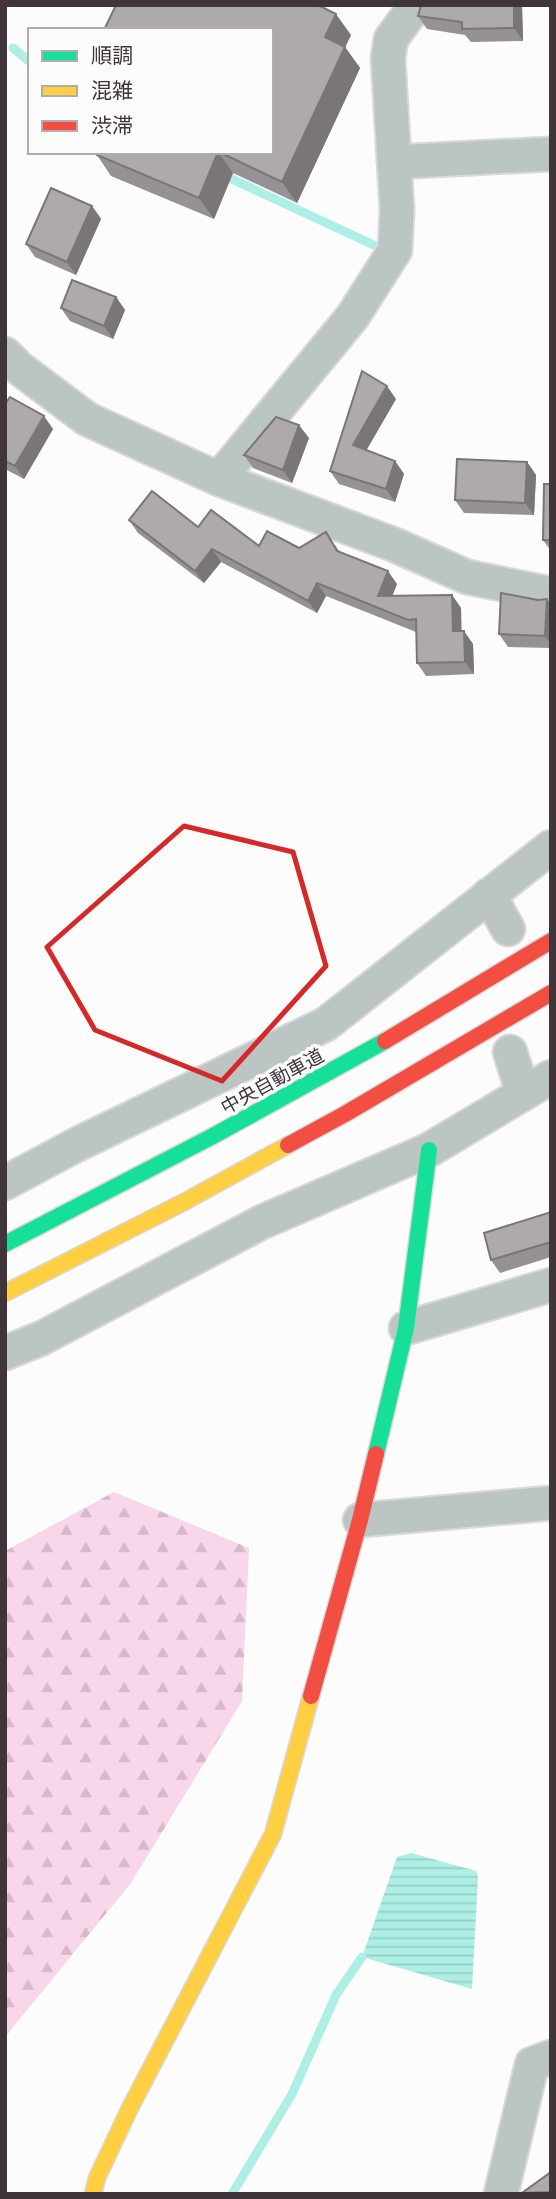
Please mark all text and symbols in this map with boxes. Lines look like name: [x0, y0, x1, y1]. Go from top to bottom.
legend: [28, 28, 273, 154]
text: 順調: [91, 38, 133, 69]
text: 混雑: [91, 73, 133, 104]
text: 渋滞: [91, 108, 133, 139]
street label: 中央自動車道: [215, 1040, 328, 1120]

